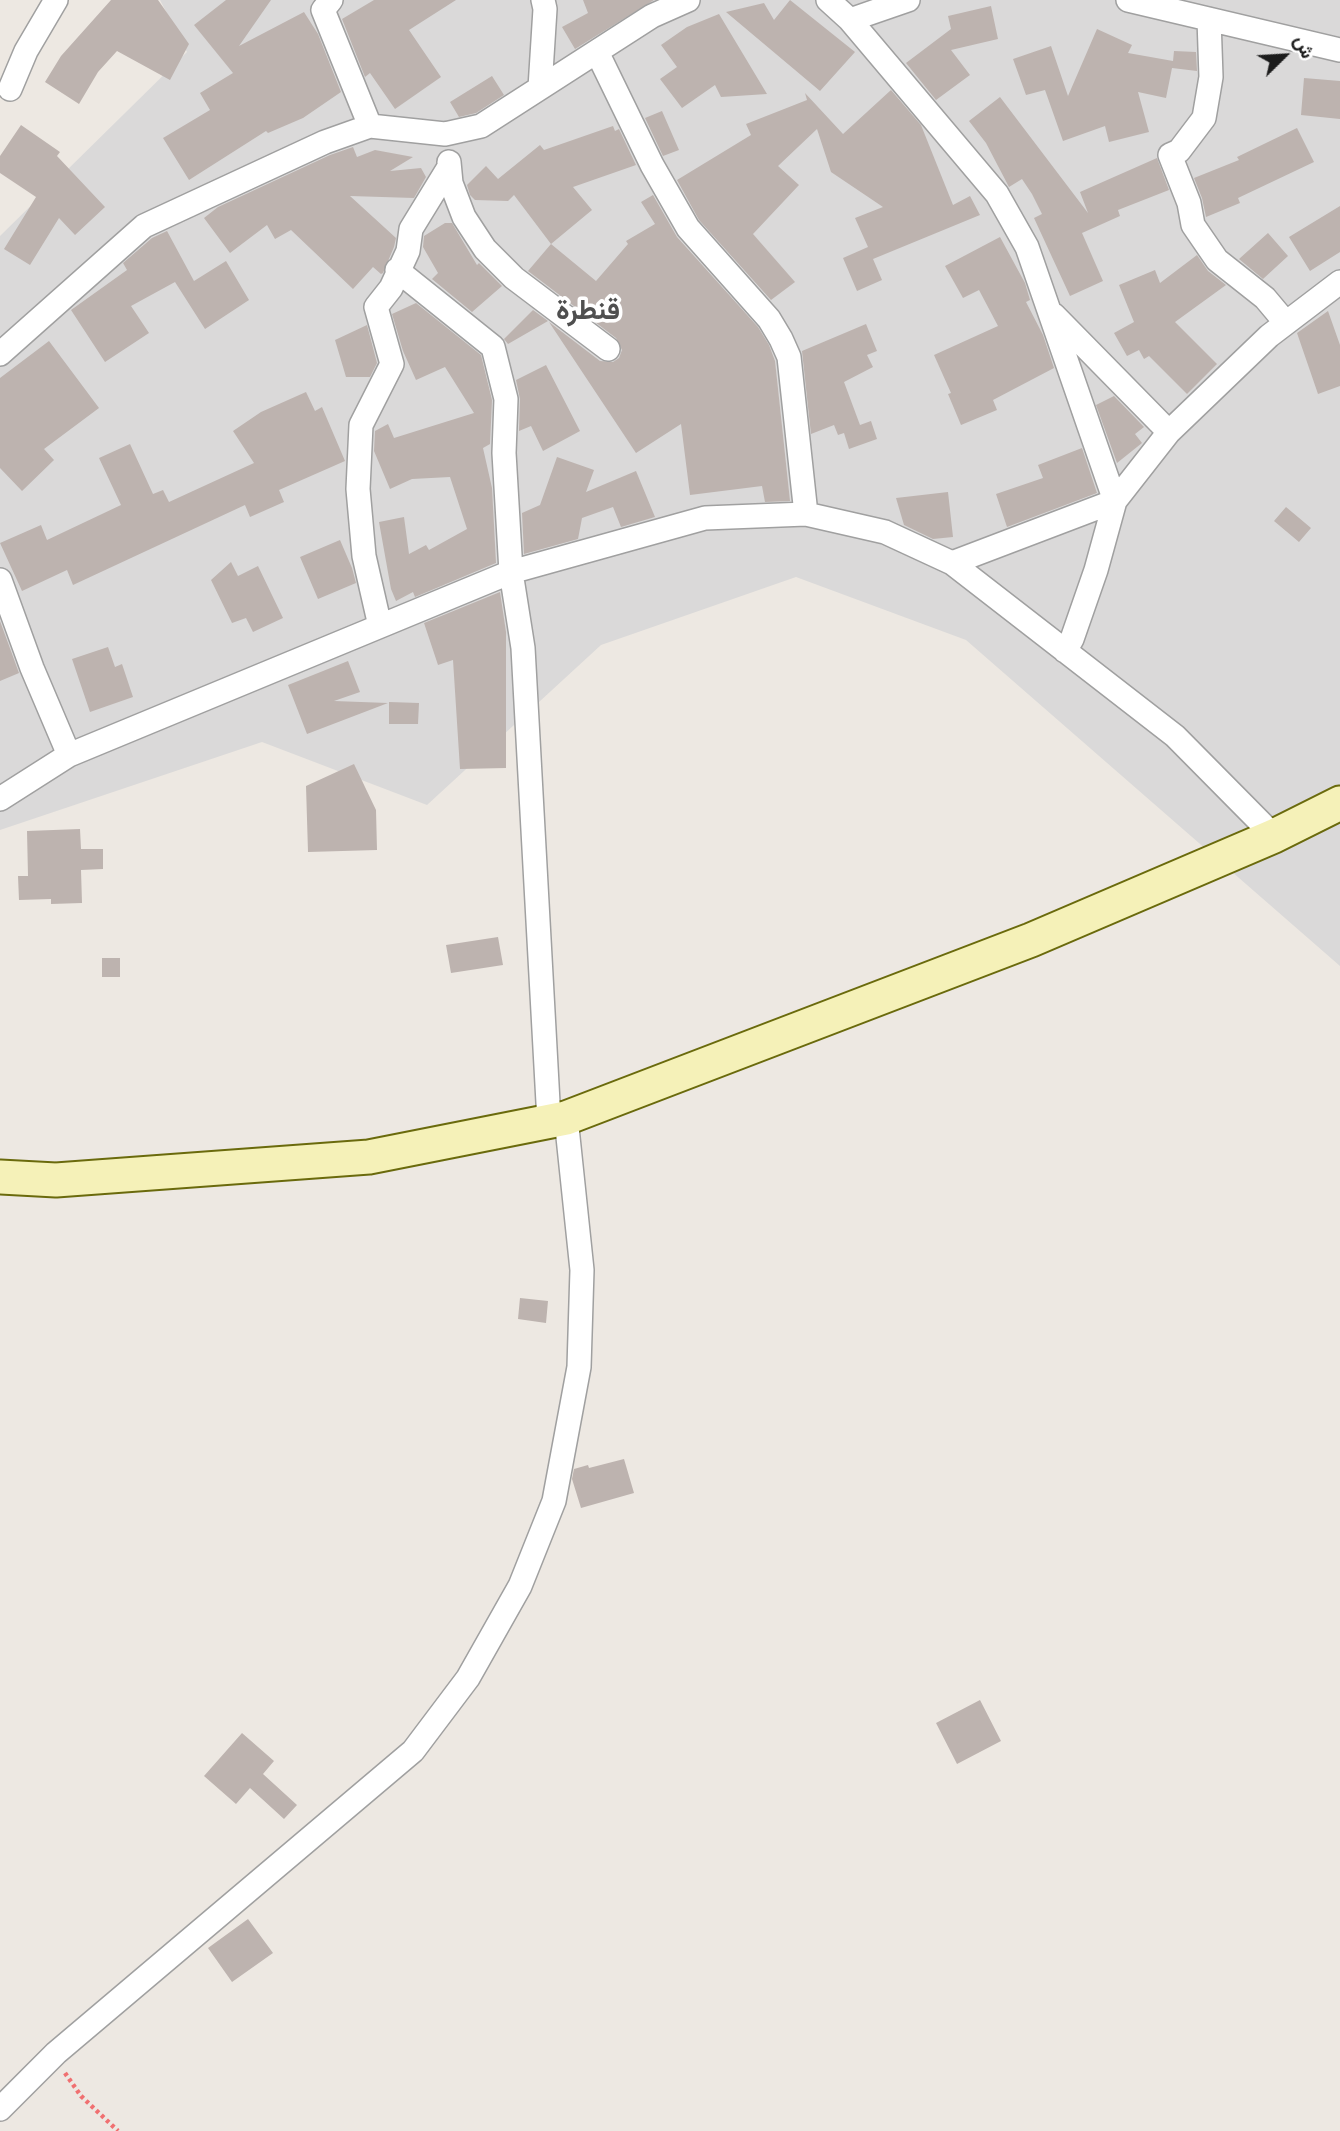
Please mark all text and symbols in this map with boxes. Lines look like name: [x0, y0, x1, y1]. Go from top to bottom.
north arrow: [1249, 21, 1319, 91]
text: ش: [1290, 33, 1317, 62]
district label: قنطرة: [556, 294, 620, 328]

